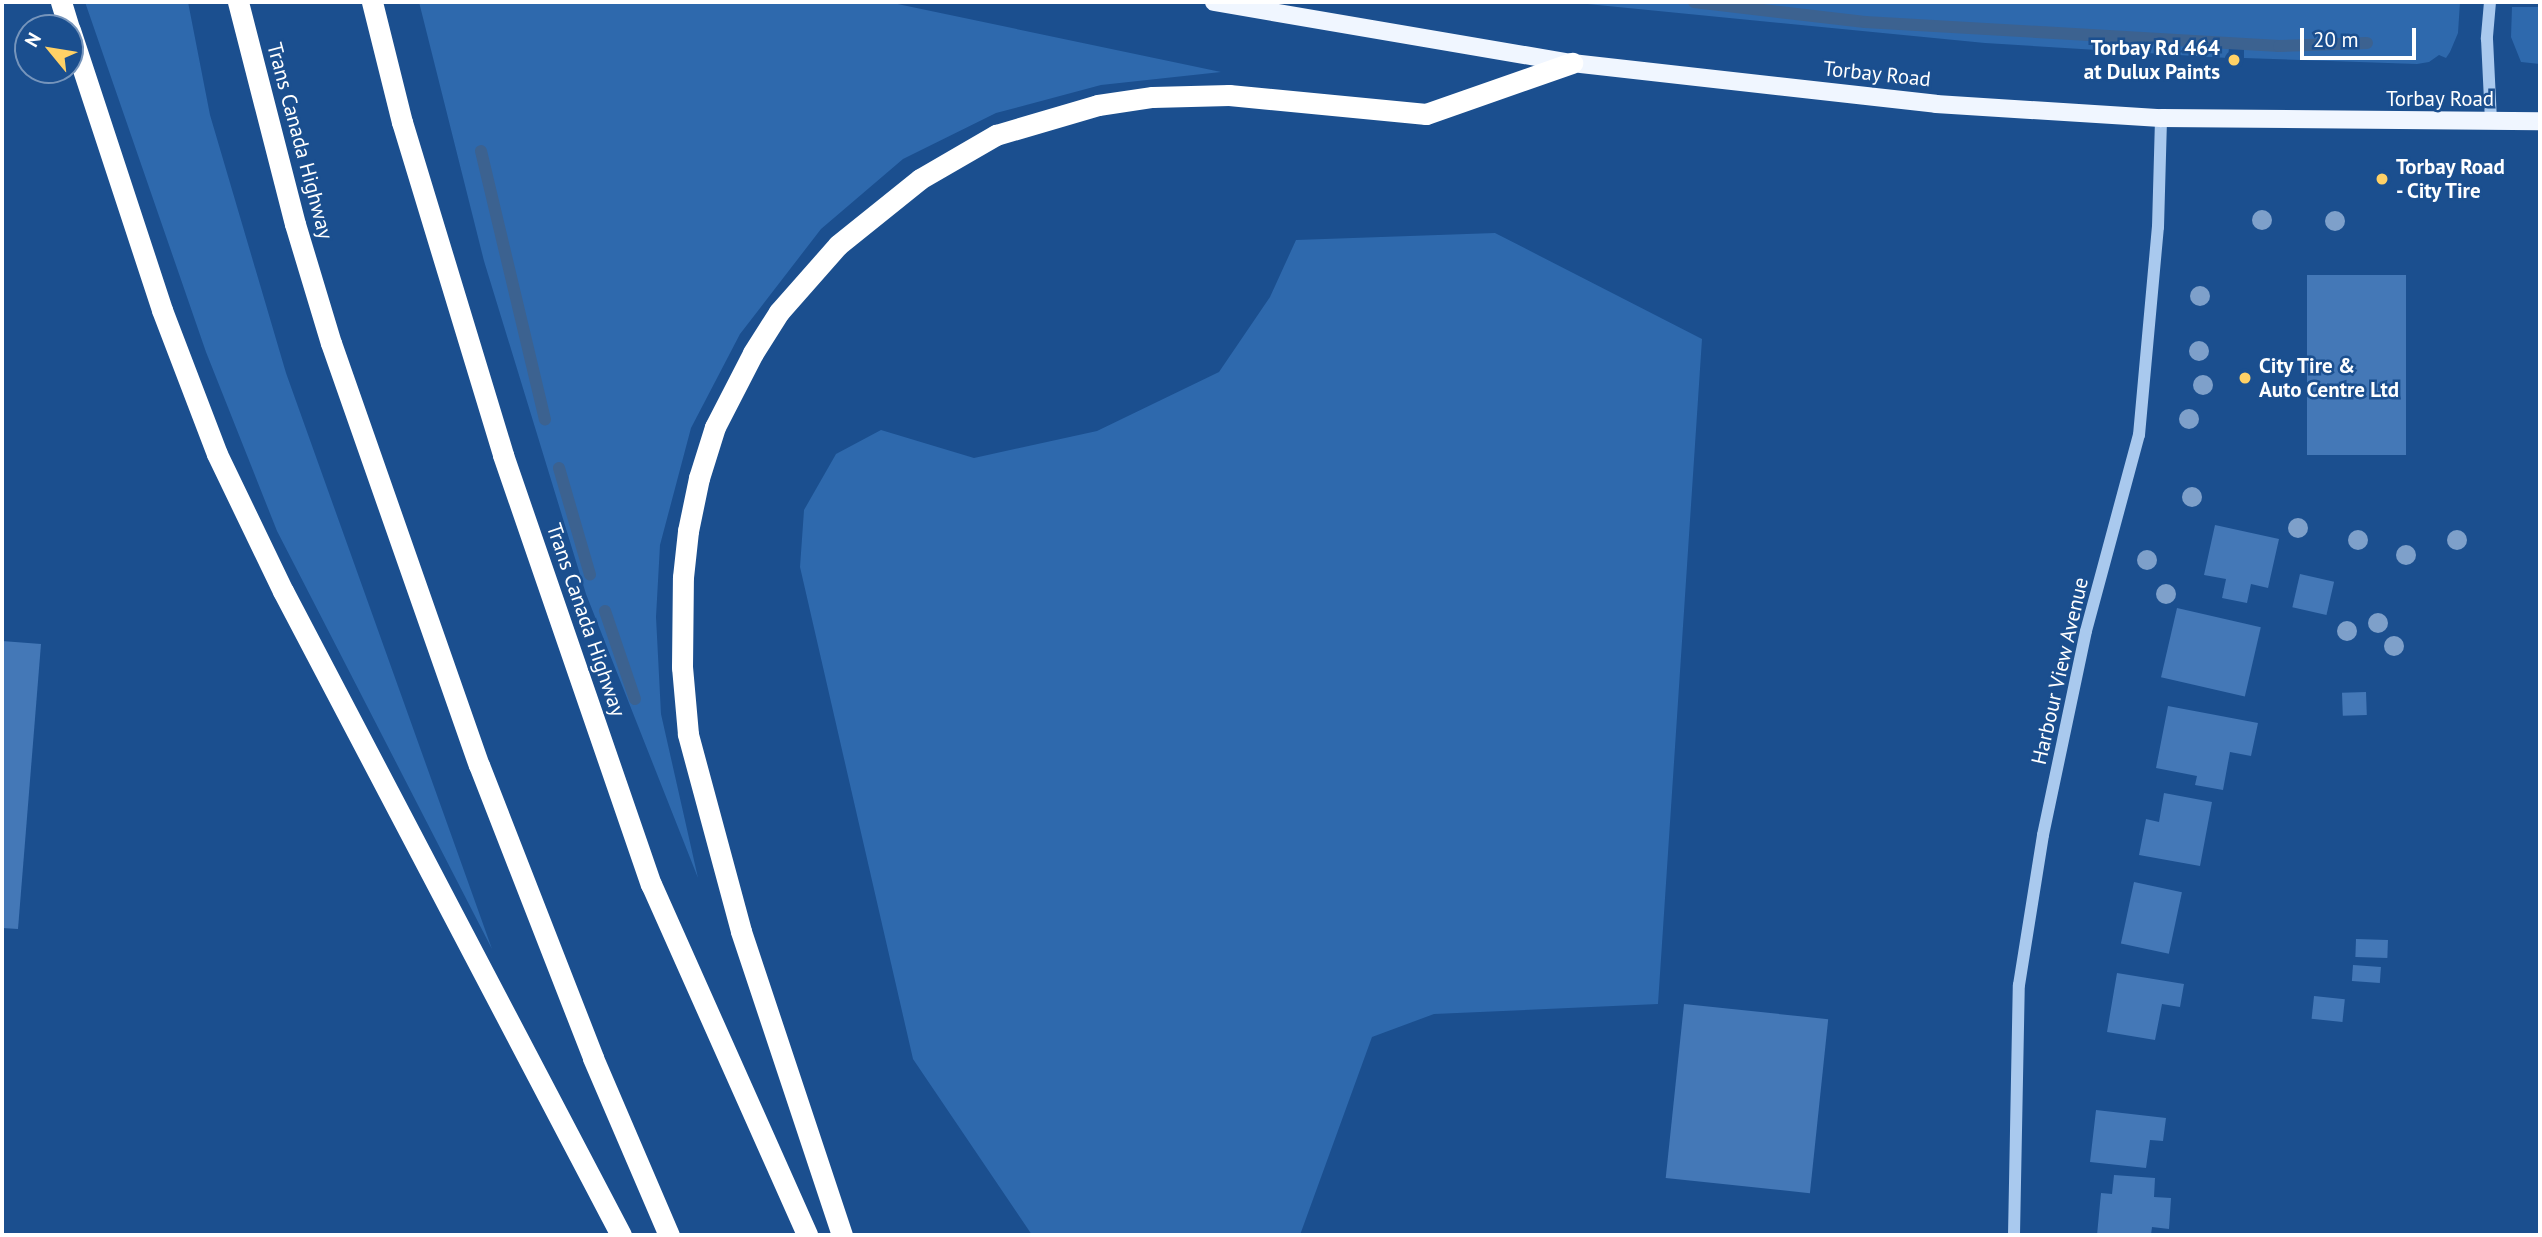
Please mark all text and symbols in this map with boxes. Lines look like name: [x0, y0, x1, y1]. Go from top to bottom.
north arrow: [14, 14, 84, 84]
scale bar: [2304, 14, 2420, 58]
text: 20 m: [2313, 26, 2359, 53]
text: N: [19, 28, 46, 51]
place label: Torbay Rd 464 at Dulux Paints: [2083, 35, 2220, 85]
street label: Trans Canada Highway: [262, 40, 338, 242]
marker: Torbay Rd 464 at Dulux Paints: [2226, 52, 2242, 68]
street label: Torbay Road: [1821, 56, 1933, 92]
street label: Torbay Road: [2386, 86, 2494, 112]
place label: Torbay Road - City Tire: [2396, 154, 2506, 204]
marker: Torbay Road - City Tire: [2374, 171, 2390, 187]
place label: City Tire & Auto Centre Ltd: [2259, 353, 2399, 403]
marker: City Tire & Auto Centre Ltd: [2237, 370, 2253, 386]
street label: Trans Canada Highway: [541, 520, 631, 720]
street label: Harbour View Avenue: [2026, 574, 2094, 768]

